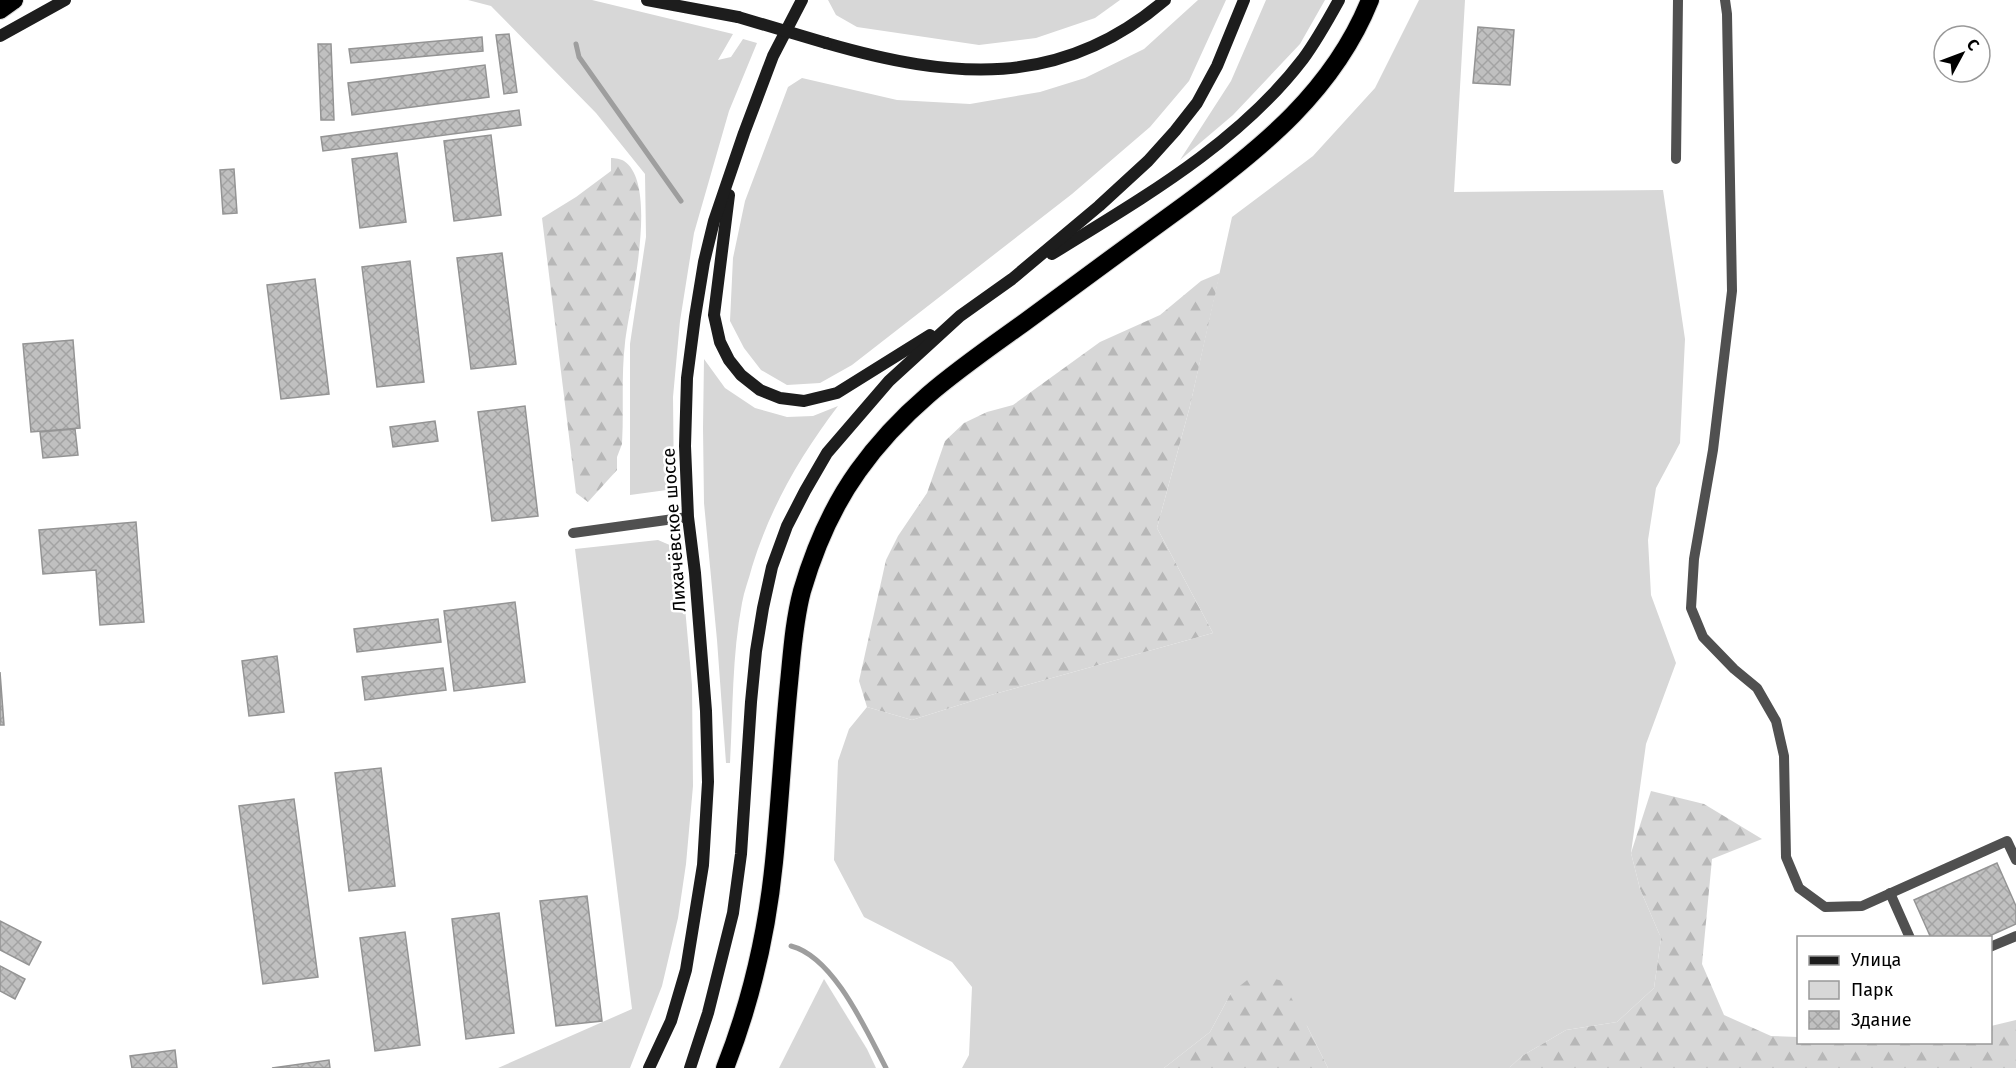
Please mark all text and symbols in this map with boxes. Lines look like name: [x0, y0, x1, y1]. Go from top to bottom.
north arrow: [1932, 24, 1992, 84]
text: С: [1963, 35, 1984, 55]
street label: Лихачёвское шоссе: [657, 447, 691, 613]
legend: [1797, 936, 1992, 1044]
text: Улица: [1851, 949, 1901, 971]
text: Парк: [1851, 979, 1894, 1001]
text: Здание: [1851, 1009, 1912, 1031]

